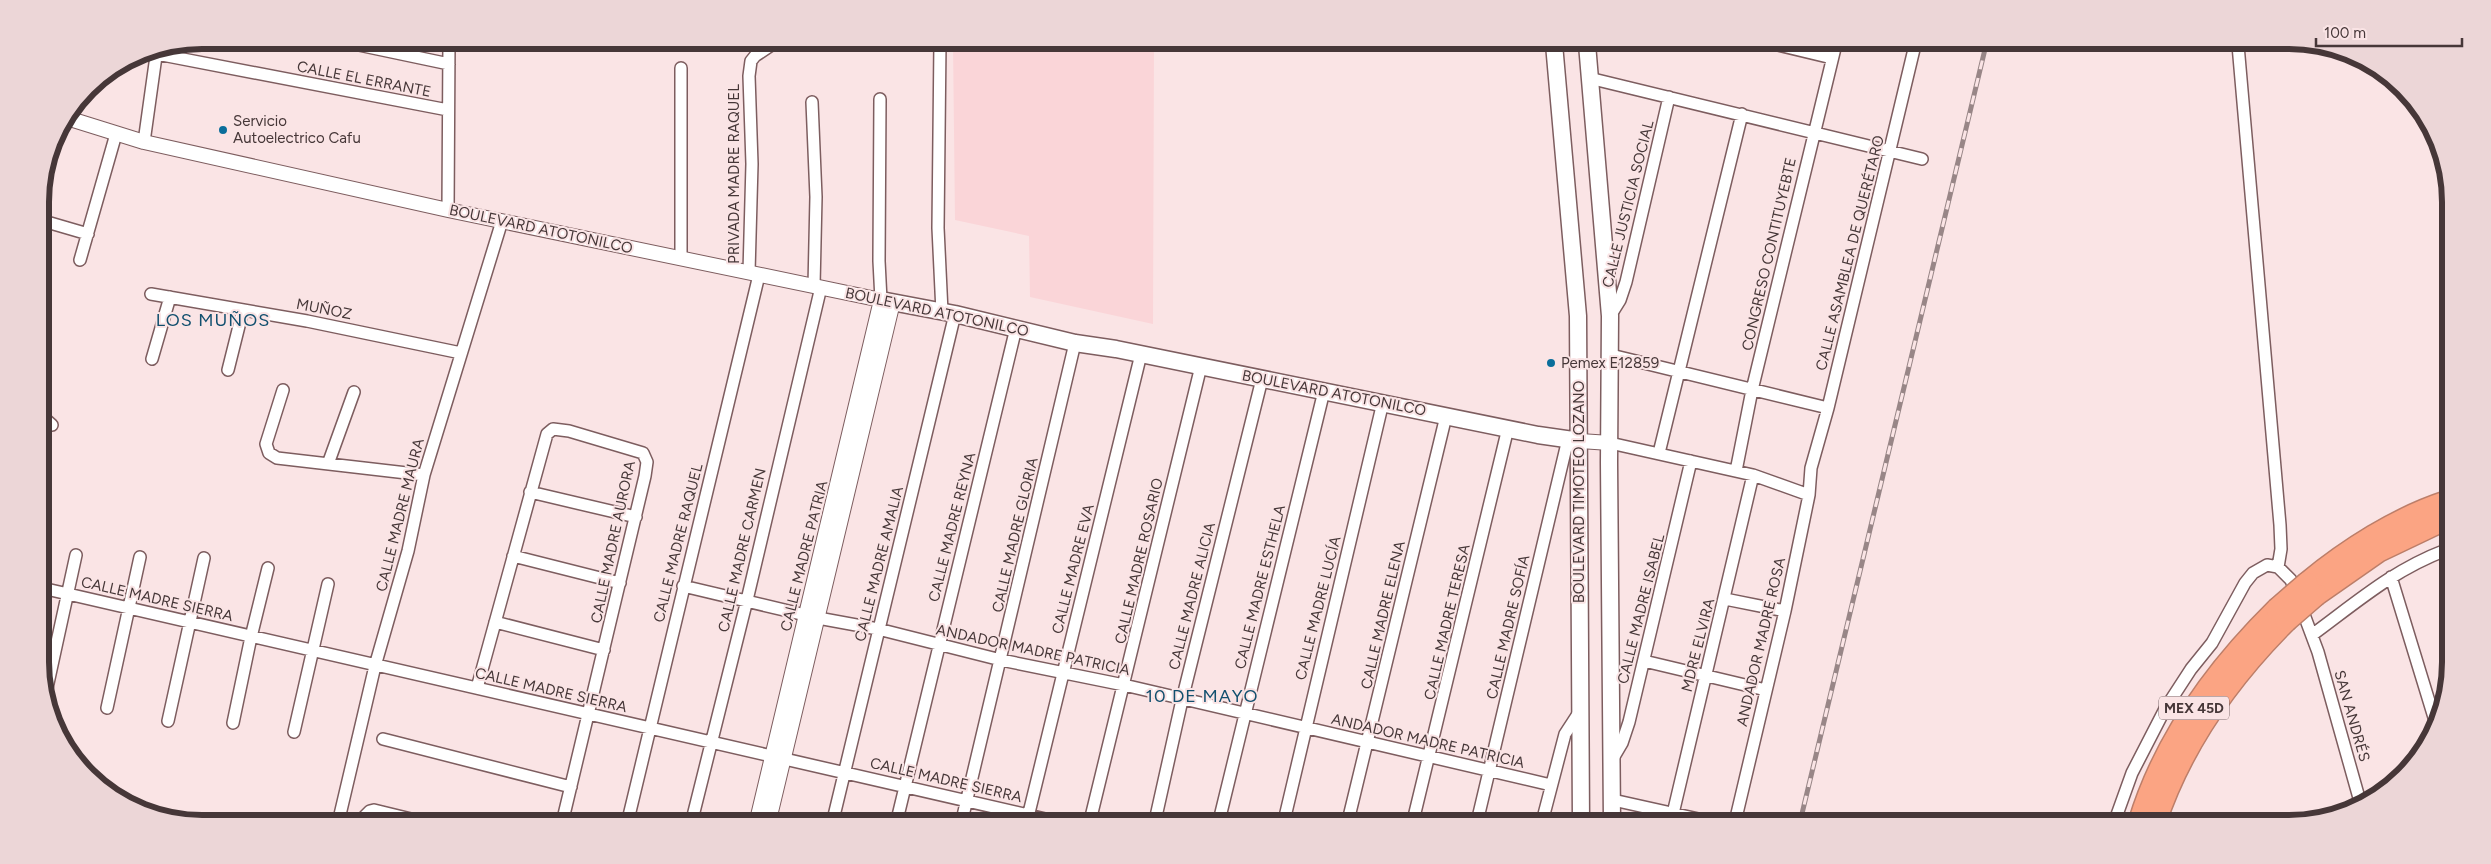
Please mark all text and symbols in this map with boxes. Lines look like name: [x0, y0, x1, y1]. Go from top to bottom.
scale bar: [2316, 15, 2462, 47]
text: 100 m: [2324, 24, 2366, 42]
street label: CALLE EL ERRANTE: [295, 57, 433, 101]
street label: PRIVADA MADRE RAQUEL: [725, 84, 743, 264]
place label: Servicio Autoelectrico Cafu: [233, 112, 361, 147]
street label: CALLE JUSTICIA SOCIAL: [1599, 118, 1658, 289]
marker: Servicio Autoelectrico Cafu: [217, 124, 229, 136]
street label: CALLE ASAMBLEA DE QUERÉTARO: [1812, 133, 1888, 373]
street label: CONGRESO CONTITUYEBTE: [1738, 156, 1800, 352]
street label: BOULEVARD ATOTONILCO: [448, 201, 634, 257]
street label: BOULEVARD ATOTONILCO: [844, 284, 1030, 340]
street label: MUÑOZ: [295, 295, 353, 323]
district label: LOS MUÑOS: [156, 309, 270, 331]
place label: Pemex E12859: [1561, 354, 1659, 372]
marker: Pemex E12859: [1545, 357, 1557, 369]
street label: BOULEVARD ATOTONILCO: [1241, 366, 1427, 420]
street label: BOULEVARD TIMOTEO LOZANO: [1570, 381, 1588, 603]
street label: CALLE MADRE MAURA: [372, 436, 428, 594]
street label: CALLE MADRE REYNA: [925, 450, 979, 604]
street label: CALLE MADRE GLORIA: [988, 456, 1042, 614]
street label: CALLE MADRE AURORA: [587, 459, 639, 625]
street label: CALLE MADRE RAQUEL: [650, 462, 706, 624]
street label: CALLE MADRE CARMEN: [714, 466, 770, 634]
street label: CALLE MADRE ROSARIO: [1111, 476, 1167, 646]
street label: CALLE MADRE PATRIA: [777, 479, 831, 633]
street label: CALLE MADRE AMALIA: [851, 485, 907, 643]
street label: CALLE MADRE EVA: [1048, 502, 1098, 636]
street label: CALLE MADRE ESTHELA: [1231, 503, 1289, 671]
street label: CALLE MADRE ALICIA: [1165, 520, 1219, 672]
street label: CALLE MADRE ISABEL: [1614, 532, 1668, 686]
street label: CALLE MADRE LUCÍA: [1291, 534, 1345, 682]
street label: CALLE MADRE ELENA: [1357, 539, 1409, 691]
street label: CALLE MADRE TERESA: [1420, 542, 1474, 702]
street label: CALLE MADRE SOFÍA: [1483, 553, 1533, 701]
street label: ANDADOR MADRE ROSA: [1733, 556, 1789, 728]
street label: CALLE MADRE SIERRA: [79, 573, 235, 625]
street label: MDRE ELVIRA: [1678, 596, 1718, 694]
street label: ANDADOR MADRE PATRICIA: [934, 621, 1132, 679]
street label: CALLE MADRE SIERRA: [473, 664, 629, 716]
street label: SAN ANDRÉS: [2330, 668, 2374, 764]
district label: 10 DE MAYO: [1146, 685, 1258, 707]
road number: MEX 45D: [2159, 696, 2229, 720]
street label: ANDADOR MADRE PATRICIA: [1330, 710, 1526, 772]
street label: CALLE MADRE SIERRA: [868, 754, 1024, 806]

